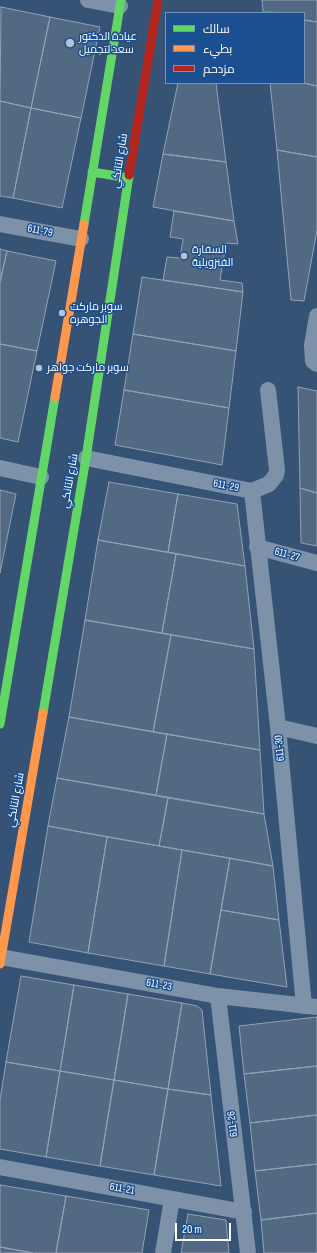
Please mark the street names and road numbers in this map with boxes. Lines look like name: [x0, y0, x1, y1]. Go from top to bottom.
street label: شارع التانكي: [109, 133, 131, 189]
street label: 611-79: [26, 222, 54, 240]
street label: شارع التانكي: [59, 453, 81, 509]
street label: 611-29: [212, 477, 240, 495]
street label: 611-27: [273, 545, 301, 565]
street label: 611-30: [272, 734, 288, 762]
street label: شارع التانكي: [5, 772, 27, 828]
street label: 611-23: [145, 976, 173, 994]
street label: 611-26: [225, 1110, 241, 1138]
street label: 611-21: [109, 1180, 135, 1198]

